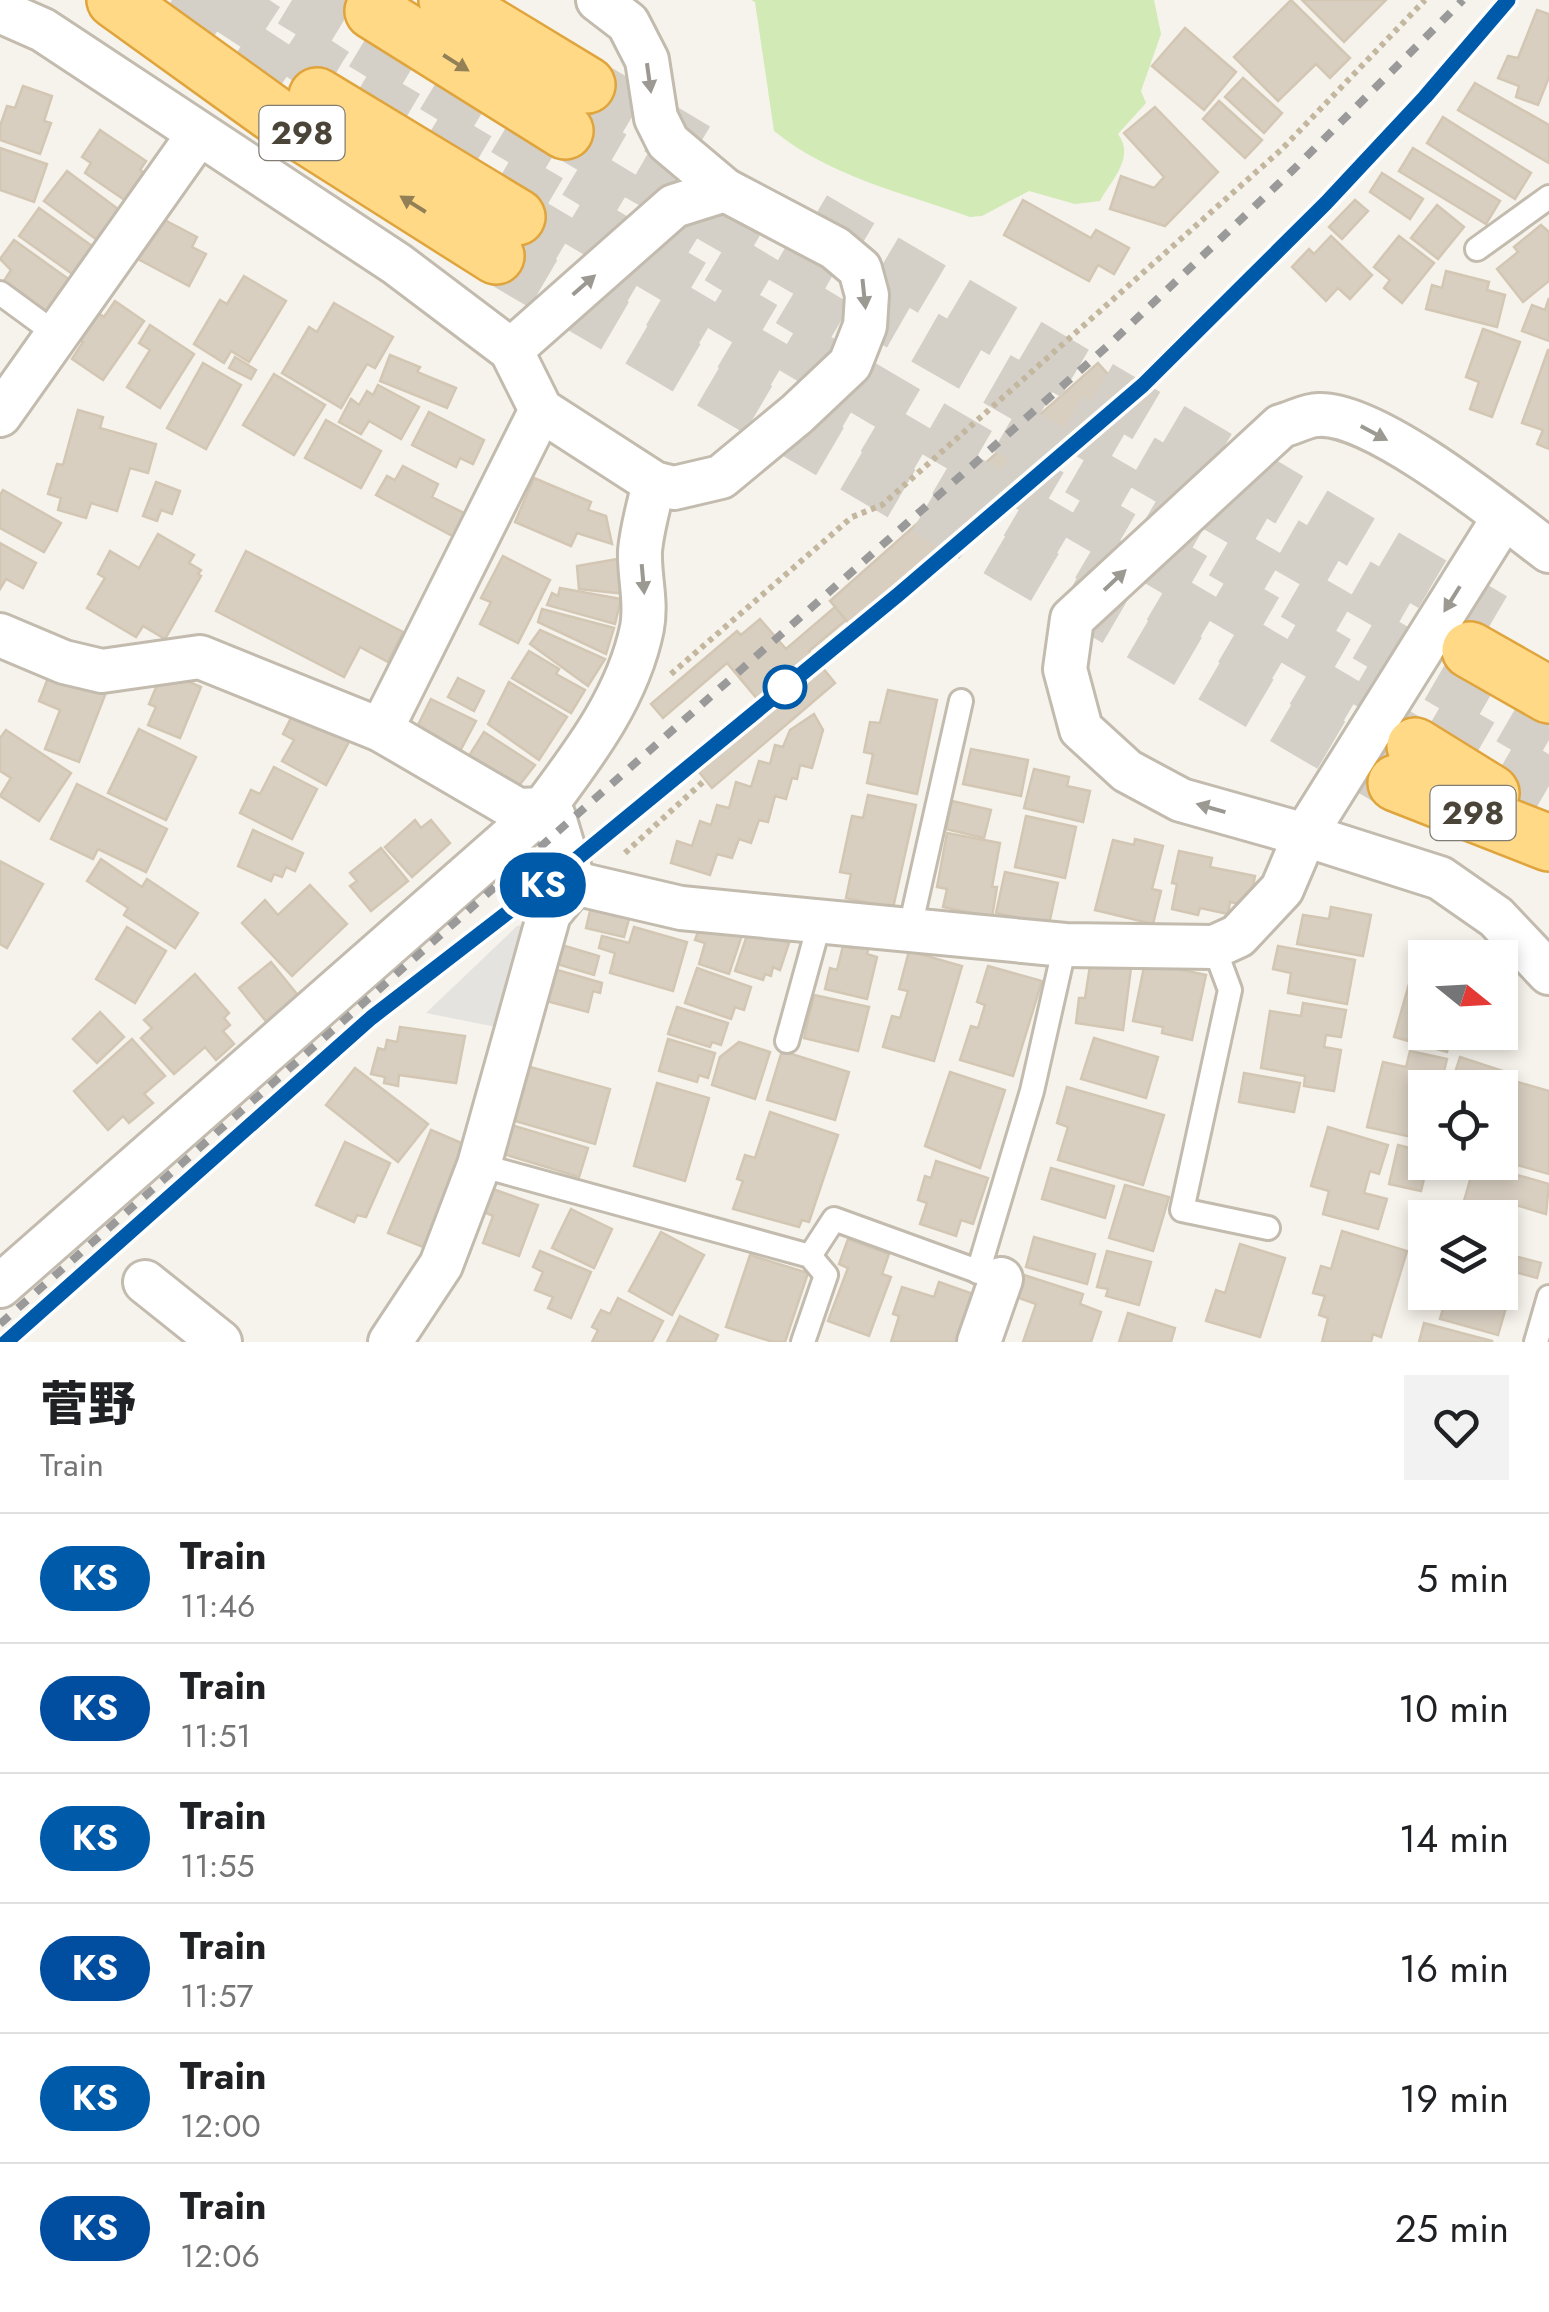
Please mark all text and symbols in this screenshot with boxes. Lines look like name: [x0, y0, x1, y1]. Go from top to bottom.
one-way arrow: [442, 54, 470, 71]
one-way arrow: [641, 63, 657, 94]
road number: 298: [260, 106, 344, 160]
one-way arrow: [400, 195, 427, 214]
one-way arrow: [571, 275, 596, 297]
one-way arrow: [856, 279, 872, 310]
one-way arrow: [1360, 424, 1389, 441]
one-way arrow: [635, 563, 651, 595]
one-way arrow: [1103, 569, 1127, 592]
one-way arrow: [1443, 586, 1462, 613]
unlabelled marker: [764, 666, 806, 708]
road number: 298: [1430, 786, 1516, 840]
one-way arrow: [1195, 800, 1226, 815]
line badge: KS: [498, 852, 588, 918]
text: KS: [520, 860, 566, 910]
north arrow: [1408, 940, 1518, 1050]
map controls: [1408, 940, 1518, 1310]
button: locate: [1408, 1070, 1518, 1180]
button: layers: [1408, 1200, 1518, 1310]
text: 菅野: [40, 1370, 136, 1439]
button: heart: [1404, 1375, 1509, 1480]
text: Train: [40, 1442, 104, 1488]
text: Train: [180, 1528, 267, 1583]
text: 5 min: [1417, 1551, 1509, 1606]
text: KS: [72, 1553, 118, 1603]
text: 11:46: [180, 1583, 256, 1629]
text: Train: [180, 1658, 267, 1713]
text: 10 min: [1398, 1681, 1509, 1736]
text: KS: [72, 1683, 118, 1733]
text: 11:51: [180, 1713, 251, 1759]
text: Train: [180, 1788, 267, 1843]
text: 14 min: [1399, 1811, 1509, 1866]
text: KS: [72, 1813, 118, 1863]
text: 11:55: [180, 1843, 255, 1889]
text: Train: [180, 1918, 267, 1973]
text: 16 min: [1399, 1941, 1509, 1996]
text: KS: [72, 1943, 118, 1993]
text: 11:57: [180, 1973, 253, 2019]
text: Train: [180, 2048, 267, 2103]
text: 19 min: [1399, 2071, 1509, 2126]
text: KS: [72, 2073, 118, 2123]
text: 12:00: [180, 2103, 261, 2149]
text: Train: [180, 2178, 267, 2233]
text: 25 min: [1395, 2201, 1509, 2256]
text: KS: [72, 2203, 118, 2253]
text: 12:06: [180, 2233, 260, 2279]

